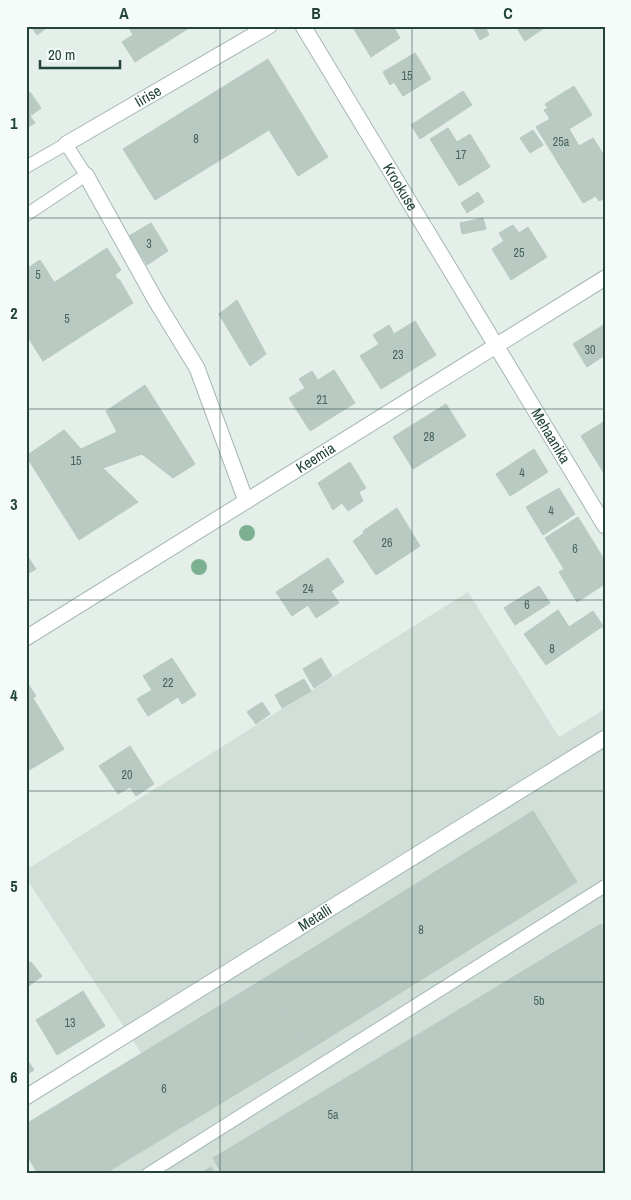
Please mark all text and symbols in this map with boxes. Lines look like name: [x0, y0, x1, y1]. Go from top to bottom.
text: A: [119, 2, 129, 24]
text: B: [311, 2, 321, 24]
text: C: [503, 2, 513, 24]
scale bar: [40, 38, 120, 70]
text: 20 m: [48, 44, 75, 65]
house number: 15: [402, 68, 413, 84]
street label: Iirise: [131, 80, 165, 112]
text: 1: [10, 112, 18, 134]
house number: 8: [193, 131, 199, 147]
house number: 25a: [553, 134, 570, 150]
house number: 17: [456, 147, 467, 163]
street label: Krookuse: [378, 159, 423, 214]
house number: 3: [146, 236, 152, 252]
house number: 25: [514, 245, 525, 261]
house number: 5: [35, 267, 41, 283]
text: 2: [10, 302, 18, 324]
house number: 5: [64, 311, 70, 327]
house number: 30: [585, 342, 595, 358]
house number: 23: [393, 347, 403, 363]
house number: 21: [317, 392, 328, 408]
street label: Mehaanika: [526, 404, 576, 467]
house number: 28: [424, 429, 434, 445]
street label: Keemia: [292, 437, 339, 478]
house number: 15: [71, 453, 82, 469]
house number: 4: [519, 465, 525, 481]
text: 3: [10, 493, 18, 515]
house number: 4: [548, 503, 554, 519]
house number: 26: [382, 535, 392, 551]
house number: 6: [572, 541, 578, 557]
house number: 24: [303, 581, 314, 597]
house number: 6: [524, 597, 530, 613]
house number: 8: [549, 641, 555, 657]
house number: 22: [163, 675, 173, 691]
text: 4: [10, 684, 18, 706]
house number: 20: [122, 767, 132, 783]
text: 5: [10, 875, 18, 897]
street label: Metalli: [294, 899, 336, 936]
house number: 8: [418, 922, 424, 938]
house number: 5b: [534, 993, 544, 1009]
house number: 13: [65, 1015, 75, 1031]
text: 6: [10, 1066, 18, 1088]
house number: 6: [161, 1081, 167, 1097]
house number: 5a: [328, 1107, 339, 1123]

